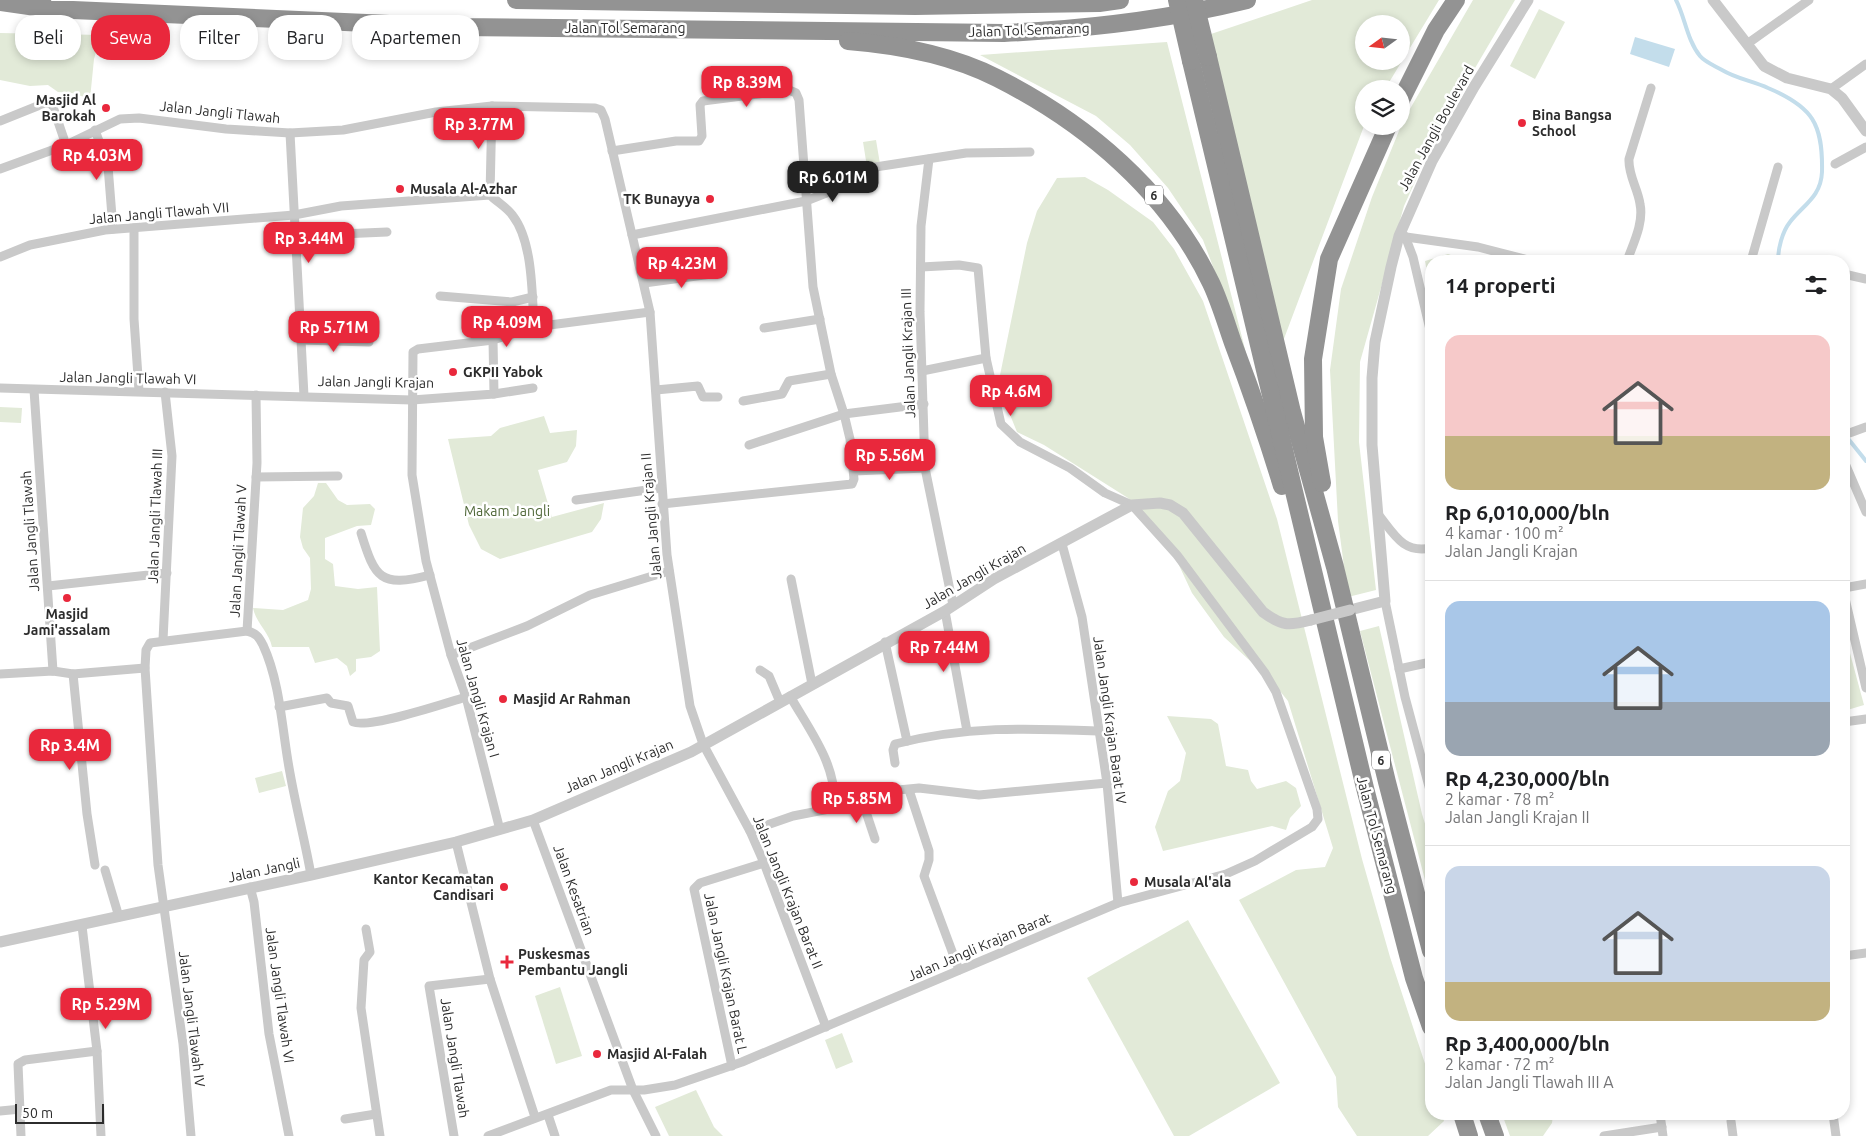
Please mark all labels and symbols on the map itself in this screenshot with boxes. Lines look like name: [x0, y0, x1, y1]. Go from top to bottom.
north arrow: [1355, 15, 1410, 70]
street label: Jalan Tol Semarang: [564, 20, 686, 36]
street label: Jalan Tol Semarang: [968, 20, 1090, 40]
street label: Jalan Jangli Boulevard: [1395, 63, 1477, 193]
pin: Rp 8.39M: [695, 66, 799, 108]
place label: Masjid Al Barokah: [36, 92, 96, 124]
street label: Jalan Jangli Tlawah: [159, 98, 281, 126]
marker: Masjid Al Barokah: [100, 102, 112, 114]
place label: Bina Bangsa School: [1532, 107, 1612, 139]
pin: Rp 3.77M: [427, 108, 531, 150]
marker: Bina Bangsa School: [1516, 117, 1528, 129]
pin: Rp 4.03M: [45, 138, 149, 181]
pin: Rp 6.01M: [781, 160, 885, 203]
place label: Musala Al-Azhar: [410, 181, 518, 197]
marker: Musala Al-Azhar: [394, 183, 406, 195]
road number: 6: [1145, 186, 1163, 204]
place label: TK Bunayya: [623, 191, 700, 207]
marker: TK Bunayya: [704, 193, 716, 205]
street label: Jalan Jangli Tlawah VII: [88, 199, 230, 227]
pin: Rp 3.44M: [257, 222, 361, 264]
pin: Rp 4.23M: [630, 246, 734, 289]
street label: Jalan Jangli Krajan III: [898, 288, 918, 418]
pin: Rp 4.09M: [455, 306, 559, 348]
pin: Rp 5.71M: [282, 310, 386, 353]
place label: GKPII Yabok: [463, 364, 543, 380]
marker: GKPII Yabok: [447, 366, 459, 378]
street label: Jalan Jangli Tlawah VI: [59, 369, 197, 387]
street label: Jalan Jangli Krajan: [318, 373, 434, 391]
pin: Rp 4.6M: [965, 374, 1057, 417]
pin: Rp 5.56M: [838, 438, 942, 481]
street label: Jalan Jangli Tlawah III: [145, 448, 165, 584]
street label: Jalan Jangli Krajan II: [638, 452, 664, 580]
street label: Jalan Jangli Tlawah: [18, 470, 42, 592]
street label: Jalan Jangli Tlawah V: [227, 484, 249, 618]
park label: Makam Jangli: [464, 503, 550, 519]
street label: Jalan Jangli Krajan: [920, 540, 1028, 612]
marker: Masjid Jami'assalam: [61, 592, 73, 604]
place label: Masjid Jami'assalam: [24, 606, 110, 638]
pin: Rp 7.44M: [892, 630, 996, 673]
street label: Jalan Jangli Krajan Barat IV: [1090, 635, 1130, 805]
street label: Jalan Jangli Krajan I: [453, 637, 503, 759]
place label: Masjid Ar Rahman: [513, 691, 631, 707]
marker: Masjid Ar Rahman: [497, 693, 509, 705]
pin: Rp 3.4M: [24, 728, 116, 771]
street label: Jalan Jangli Krajan: [562, 736, 676, 796]
road number: 6: [1372, 750, 1390, 770]
street label: Jalan Tol Semarang: [1354, 774, 1400, 896]
pin: Rp 5.85M: [805, 782, 909, 824]
street label: Jalan Jangli Krajan Barat II: [750, 813, 826, 971]
street label: Jalan Kesatrian: [550, 843, 598, 937]
street label: Jalan Jangli: [226, 855, 302, 885]
place label: Kantor Kecamatan Candisari: [373, 871, 494, 903]
place label: Musala Al'ala: [1144, 874, 1231, 890]
marker: Musala Al'ala: [1128, 876, 1140, 888]
marker: Kantor Kecamatan Candisari: [498, 881, 510, 893]
street label: Jalan Jangli Krajan Barat L: [701, 891, 751, 1055]
street label: Jalan Jangli Krajan Barat: [905, 909, 1053, 984]
street label: Jalan Jangli Tlawah VI: [263, 926, 297, 1064]
place label: Puskesmas Pembantu Jangli: [518, 946, 628, 978]
street label: Jalan Jangli Tlawah IV: [176, 950, 208, 1088]
marker: Puskesmas Pembantu Jangli: [500, 955, 514, 969]
pin: Rp 5.29M: [54, 988, 158, 1030]
street label: Jalan Jangli Tlawah: [438, 997, 472, 1119]
place label: Masjid Al-Falah: [607, 1046, 707, 1062]
marker: Masjid Al-Falah: [591, 1048, 603, 1060]
scale bar: [15, 1101, 104, 1124]

